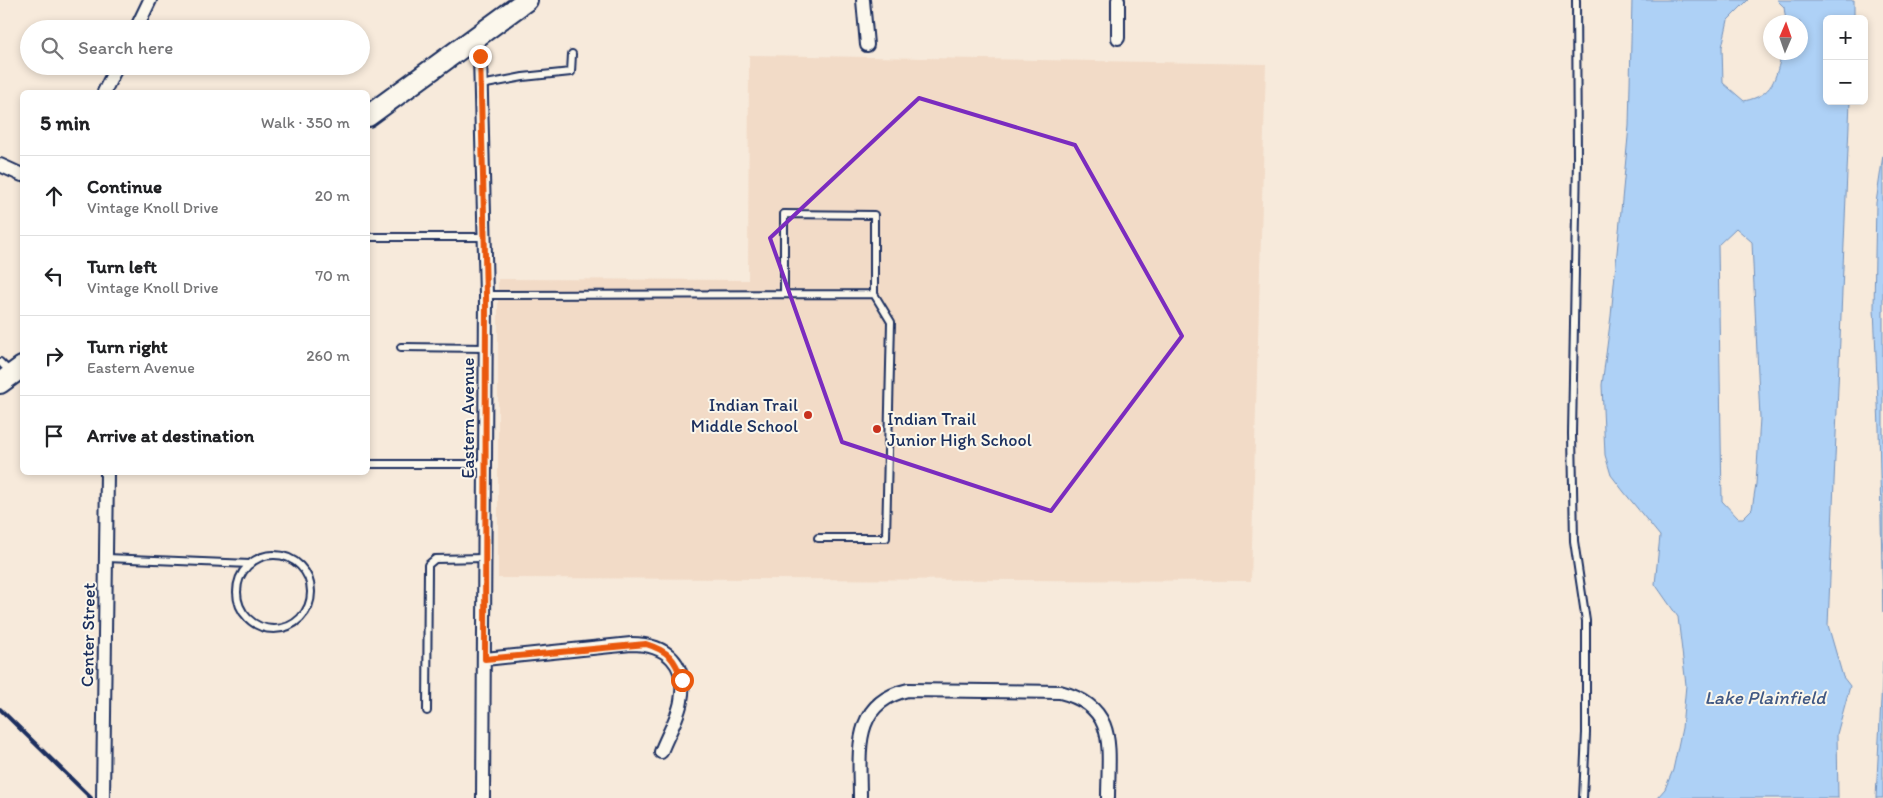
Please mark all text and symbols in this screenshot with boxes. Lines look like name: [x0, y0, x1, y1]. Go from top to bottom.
north arrow: [1763, 15, 1808, 60]
map controls: [1823, 15, 1868, 105]
button: +: [1823, 15, 1868, 60]
search box: [20, 20, 370, 75]
icon: search: [38, 34, 66, 62]
text: Search here: [78, 36, 173, 59]
route end: [469, 45, 492, 68]
button: −: [1823, 60, 1868, 105]
text: 5 min: [40, 110, 90, 135]
text: Walk · 350 m: [261, 113, 350, 132]
text: Continue: [87, 175, 162, 198]
icon: ahead: [40, 182, 68, 210]
text: 20 m: [315, 186, 350, 205]
text: Vintage Knoll Drive: [87, 198, 219, 217]
text: Turn left: [87, 255, 157, 278]
icon: left: [40, 262, 68, 290]
text: 70 m: [315, 266, 350, 285]
text: Vintage Knoll Drive: [87, 278, 219, 297]
text: Turn right: [87, 335, 168, 358]
icon: right: [40, 342, 68, 370]
text: 260 m: [306, 346, 350, 365]
street label: Eastern Avenue: [457, 357, 479, 479]
text: Eastern Avenue: [87, 358, 195, 377]
place label: Indian Trail Middle School: [691, 394, 798, 437]
place label: Indian Trail Junior High School: [887, 408, 1032, 451]
marker: Indian Trail Middle School: [802, 409, 814, 421]
icon: arrive: [40, 422, 68, 450]
marker: Indian Trail Junior High School: [871, 423, 883, 435]
text: Arrive at destination: [87, 424, 254, 447]
street label: Center Street: [76, 582, 100, 687]
route start: [671, 669, 694, 692]
water label: Lake Plainfield: [1705, 686, 1827, 709]

